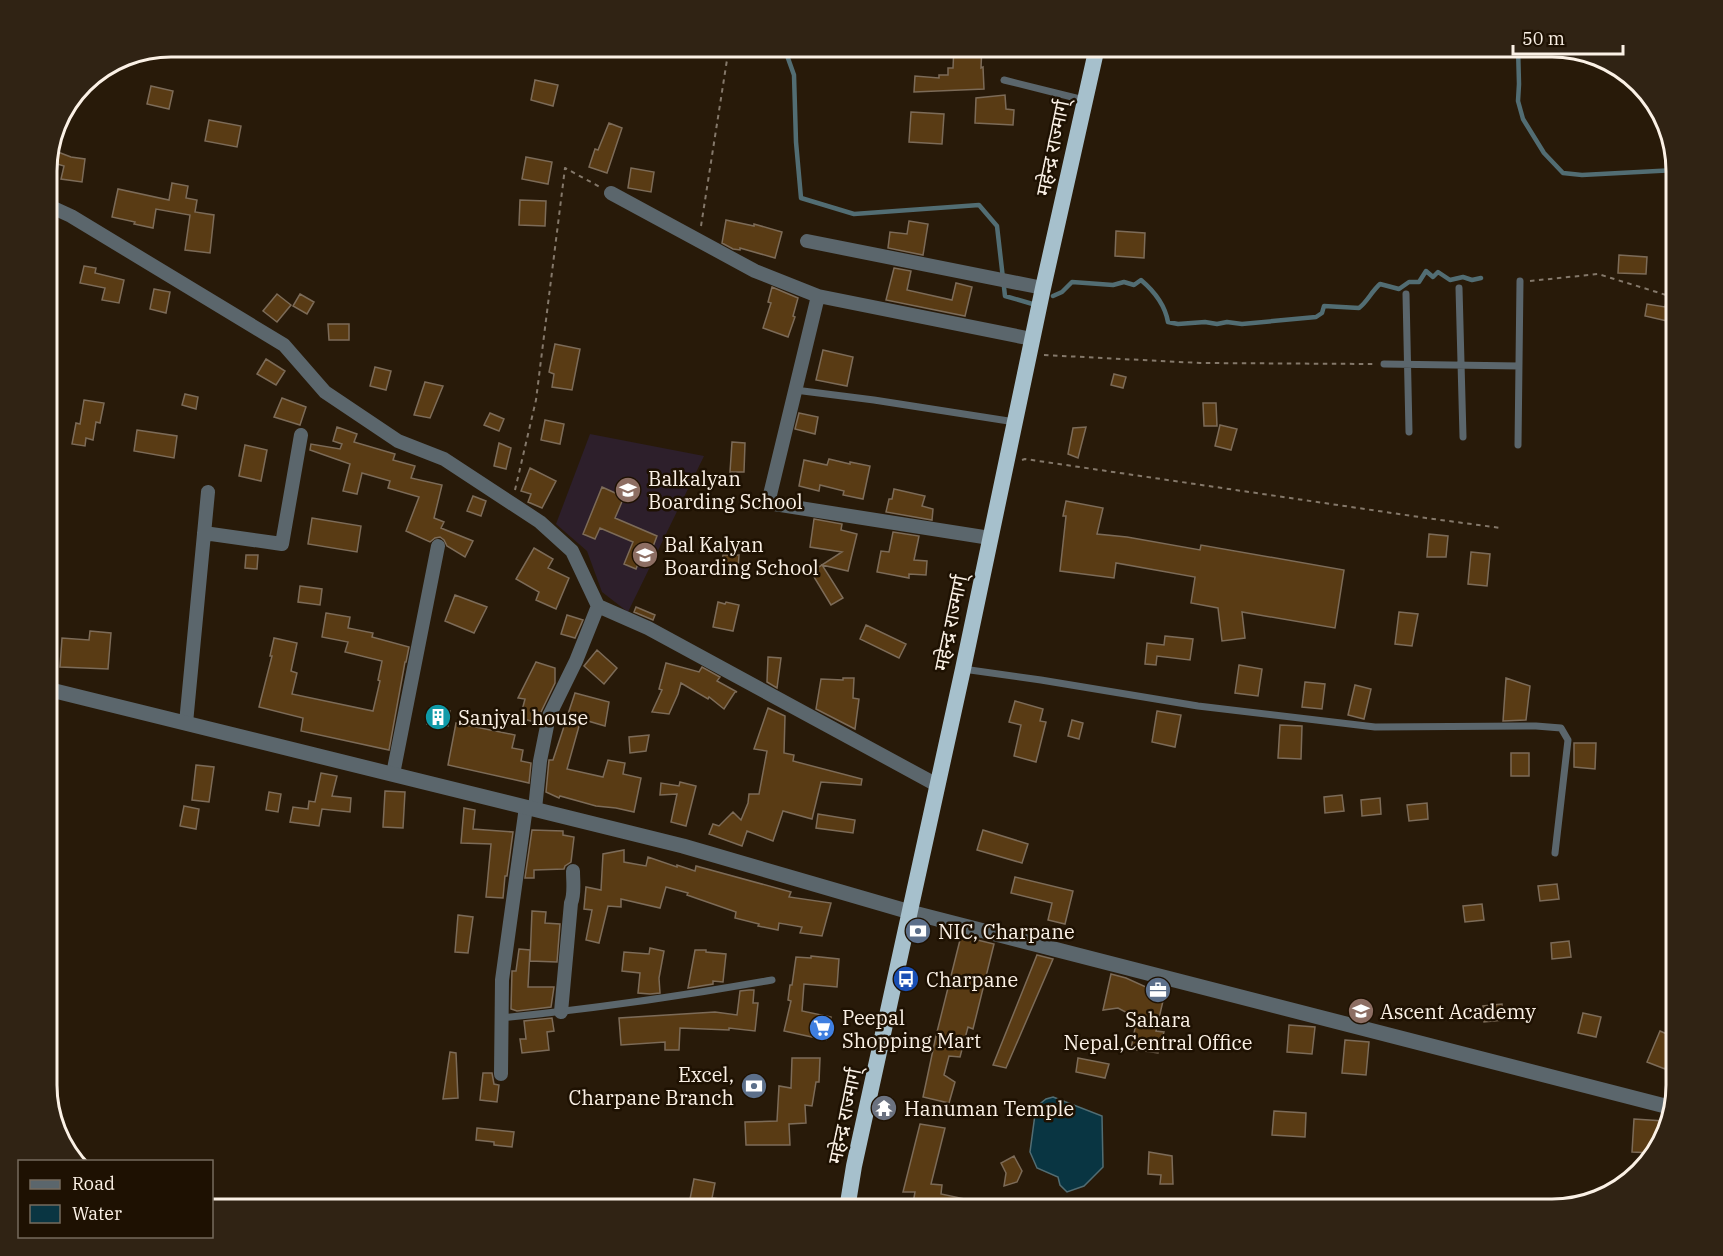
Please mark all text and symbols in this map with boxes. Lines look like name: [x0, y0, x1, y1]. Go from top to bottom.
scale bar: [1513, 18, 1622, 56]
text: 50 m: [1522, 27, 1565, 50]
street label: महेन्द्र राज्मार्ग्: [1029, 95, 1076, 198]
place label: Balkalyan Boarding School: [648, 465, 803, 515]
school or university icon: Balkalyan Boarding School: [613, 475, 643, 505]
place label: Bal Kalyan Boarding School: [664, 531, 819, 581]
school or university icon: Bal Kalyan Boarding School: [630, 540, 660, 570]
street label: महेन्द्र राज्मार्ग्: [927, 570, 974, 673]
building icon: Sanjyal house: [423, 702, 453, 732]
place label: Sanjyal house: [458, 704, 588, 731]
bank icon: NIC, Charpane: [903, 916, 933, 946]
place label: NIC, Charpane: [938, 918, 1075, 945]
bus stop icon: Charpane: [891, 964, 921, 994]
place label: Charpane: [926, 966, 1018, 993]
office icon: Sahara Nepal,Central Office: [1143, 975, 1173, 1005]
school or university icon: Ascent Academy: [1346, 996, 1376, 1026]
place label: Ascent Academy: [1380, 998, 1536, 1025]
place label: Peepal Shopping Mart: [842, 1004, 981, 1054]
place label: Sahara Nepal,Central Office: [1064, 1006, 1252, 1056]
supermarket icon: Peepal Shopping Mart: [807, 1013, 837, 1043]
place label: Excel, Charpane Branch: [568, 1061, 734, 1111]
street label: महेन्द्र राज्मार्ग्: [821, 1063, 868, 1166]
bank icon: Excel, Charpane Branch: [739, 1071, 769, 1101]
temple icon: Hanuman Temple: [869, 1093, 899, 1123]
place label: Hanuman Temple: [904, 1095, 1074, 1122]
legend: [18, 1160, 213, 1238]
text: Road: [72, 1172, 115, 1195]
text: Water: [72, 1202, 122, 1225]

